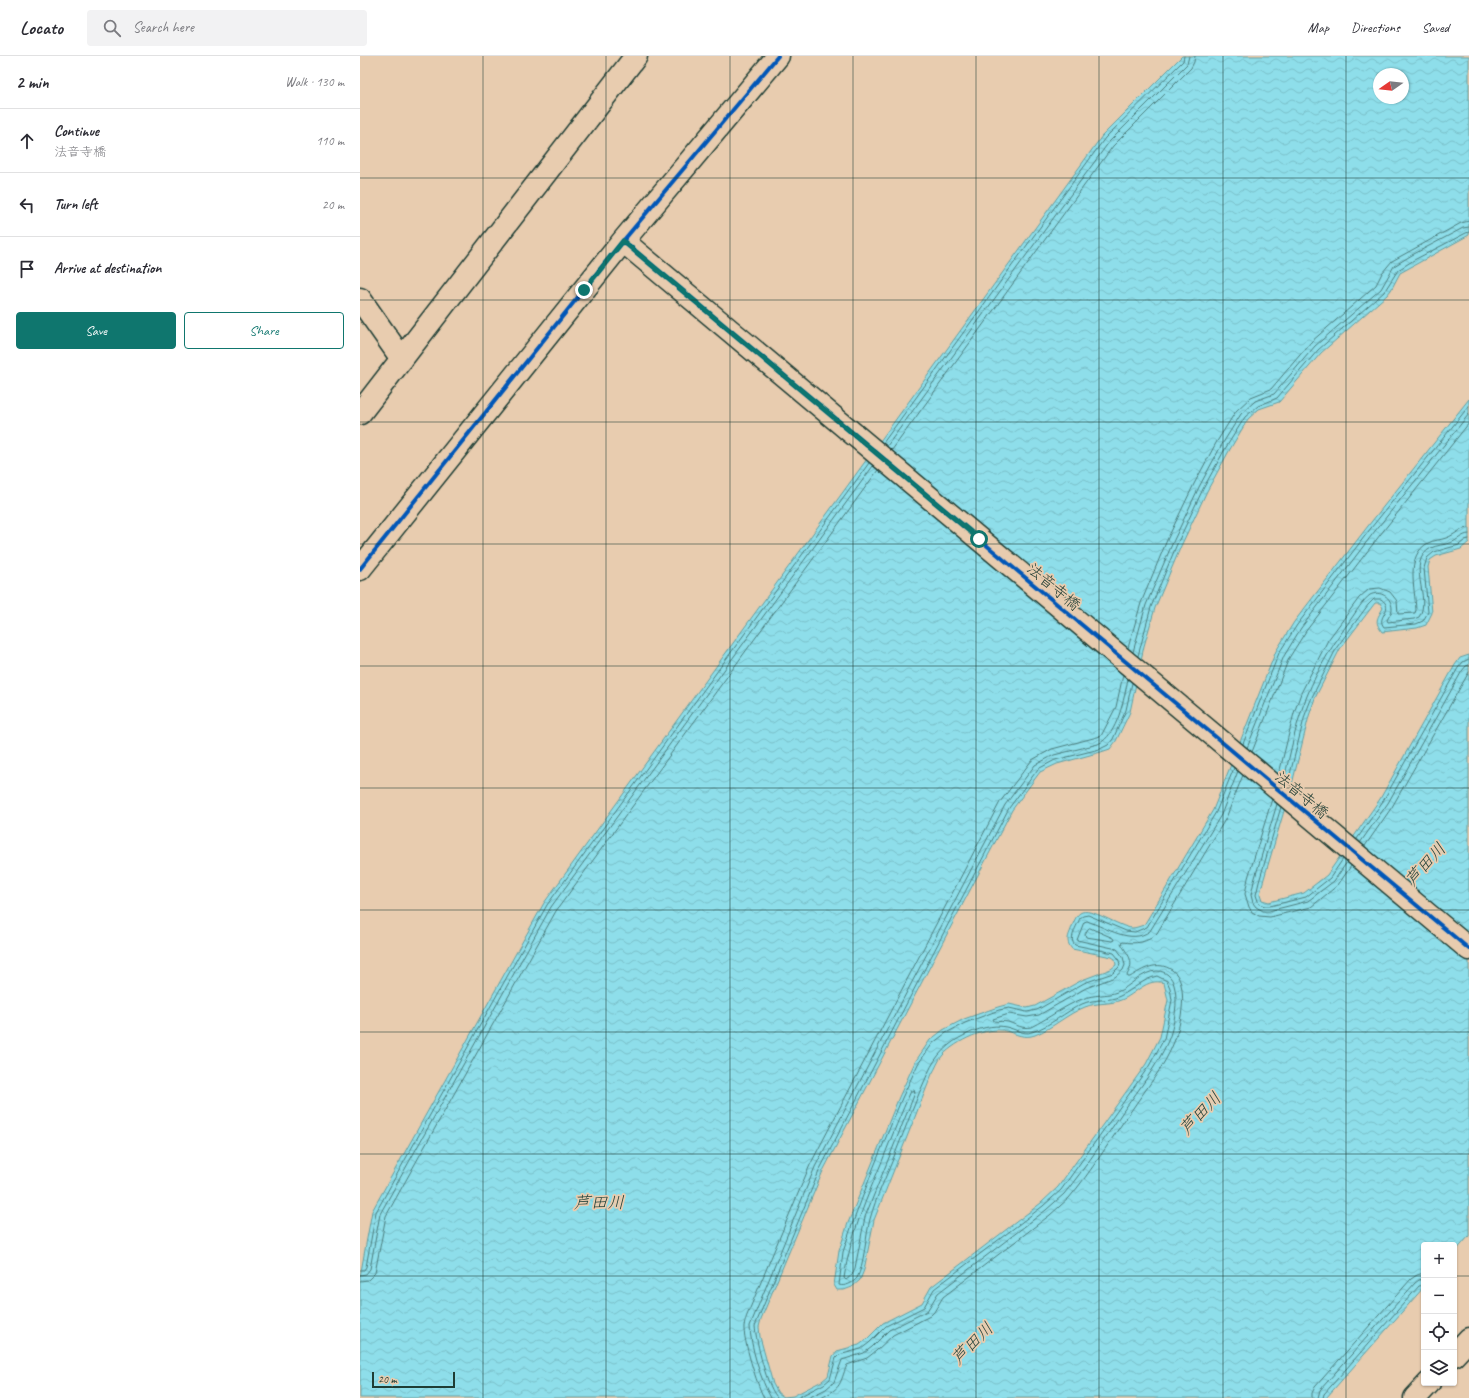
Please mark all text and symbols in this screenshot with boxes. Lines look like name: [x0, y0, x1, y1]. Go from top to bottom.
search box: [87, 10, 367, 46]
text: Locato: [20, 16, 63, 40]
icon: search: [101, 17, 123, 39]
text: Search here: [133, 18, 194, 37]
text: Map: [1308, 19, 1329, 36]
text: Directions: [1351, 19, 1400, 36]
text: Saved: [1422, 19, 1449, 36]
north arrow: [1373, 68, 1409, 104]
text: 2 min: [16, 72, 49, 93]
text: Walk · 130 m: [285, 74, 344, 90]
text: Continue: [54, 122, 99, 141]
icon: ahead: [16, 130, 38, 152]
text: 110 m: [316, 133, 344, 149]
text: 法音寺橋: [54, 144, 106, 160]
icon: left: [16, 194, 38, 216]
text: Turn left: [54, 195, 97, 214]
text: 20 m: [322, 197, 344, 213]
icon: arrive: [16, 258, 38, 280]
text: Arrive at destination: [54, 259, 161, 278]
route end: [575, 281, 593, 299]
button: Save: [16, 312, 176, 349]
button: Share: [184, 312, 344, 349]
route start: [970, 530, 988, 548]
street label: 法音寺橋: [1022, 559, 1084, 615]
street label: 法音寺橋: [1270, 767, 1332, 823]
water label: 芦田川: [1401, 838, 1450, 890]
water label: 芦田川: [1175, 1088, 1226, 1139]
water label: 芦田川: [574, 1192, 625, 1213]
map controls: [1421, 1242, 1457, 1386]
button: +: [1421, 1242, 1457, 1278]
button: −: [1421, 1278, 1457, 1314]
button: locate: [1421, 1314, 1457, 1350]
water label: 芦田川: [947, 1318, 998, 1369]
button: layers: [1421, 1350, 1457, 1386]
scale bar: [372, 1370, 455, 1389]
text: 20 m: [378, 1372, 397, 1386]

